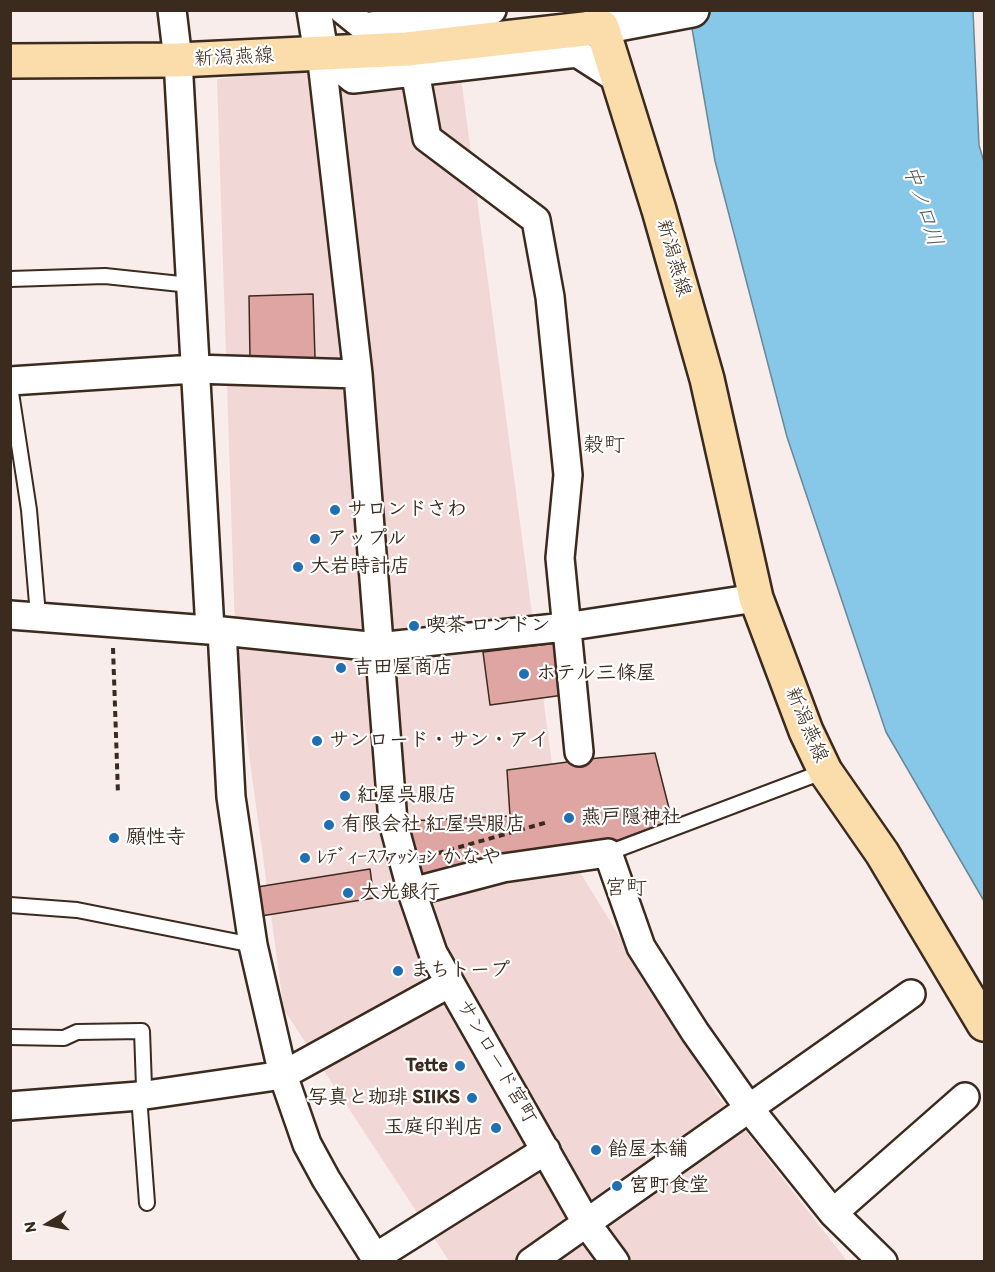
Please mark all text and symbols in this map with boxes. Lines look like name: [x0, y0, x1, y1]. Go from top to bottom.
street label: 新潟燕線: [193, 44, 275, 72]
water label: 中ノ口川: [897, 162, 947, 250]
street label: 新潟燕線: [650, 216, 696, 300]
district label: 穀町: [583, 433, 625, 459]
place label: サロンドさわ: [347, 498, 467, 522]
marker: サロンドさわ: [328, 503, 342, 517]
place label: アップル: [327, 527, 407, 551]
marker: アップル: [308, 532, 322, 546]
place label: 大岩時計店: [310, 555, 410, 579]
marker: 大岩時計店: [291, 560, 305, 574]
place label: 喫茶 ロンドン: [426, 614, 550, 638]
marker: 喫茶 ロンドン: [407, 619, 421, 633]
place label: 吉田屋商店: [353, 656, 453, 680]
marker: 吉田屋商店: [334, 661, 348, 675]
place label: ホテル三條屋: [536, 662, 656, 686]
marker: ホテル三條屋: [517, 667, 531, 681]
street label: 新潟燕線: [779, 683, 833, 767]
place label: サンロード・サン・アイ: [329, 729, 549, 753]
marker: サンロード・サン・アイ: [310, 734, 324, 748]
place label: 紅屋呉服店: [357, 784, 457, 808]
marker: 紅屋呉服店: [338, 789, 352, 803]
place label: 燕戸隠神社: [581, 806, 681, 830]
marker: 燕戸隠神社: [562, 811, 576, 825]
place label: 有限会社 紅屋呉服店: [341, 813, 525, 837]
marker: 有限会社 紅屋呉服店: [322, 818, 336, 832]
place label: 願性寺: [126, 826, 186, 850]
marker: 願性寺: [107, 831, 121, 845]
place label: ﾚﾃﾞｨｰｽﾌｧｯｼｮﾝ かなや: [317, 846, 501, 870]
marker: ﾚﾃﾞｨｰｽﾌｧｯｼｮﾝ かなや: [298, 851, 312, 865]
district label: 宮町: [605, 876, 647, 902]
place label: 大光銀行: [360, 881, 440, 905]
marker: 大光銀行: [341, 886, 355, 900]
place label: まちトープ: [410, 959, 510, 983]
marker: まちトープ: [391, 964, 405, 978]
street label: サンロード宮町: [451, 995, 541, 1129]
place label: Tette: [405, 1054, 448, 1078]
marker: Tette: [453, 1059, 467, 1073]
place label: 写真と珈琲 SIIKS: [308, 1086, 460, 1110]
marker: 写真と珈琲 SIIKS: [465, 1091, 479, 1105]
place label: 玉庭印判店: [384, 1116, 484, 1140]
marker: 玉庭印判店: [489, 1121, 503, 1135]
place label: 飴屋本舗: [608, 1138, 688, 1162]
marker: 飴屋本舗: [589, 1143, 603, 1157]
place label: 宮町食堂: [629, 1174, 709, 1198]
marker: 宮町食堂: [610, 1179, 624, 1193]
north arrow: [18, 1194, 78, 1254]
text: N: [19, 1220, 40, 1234]

